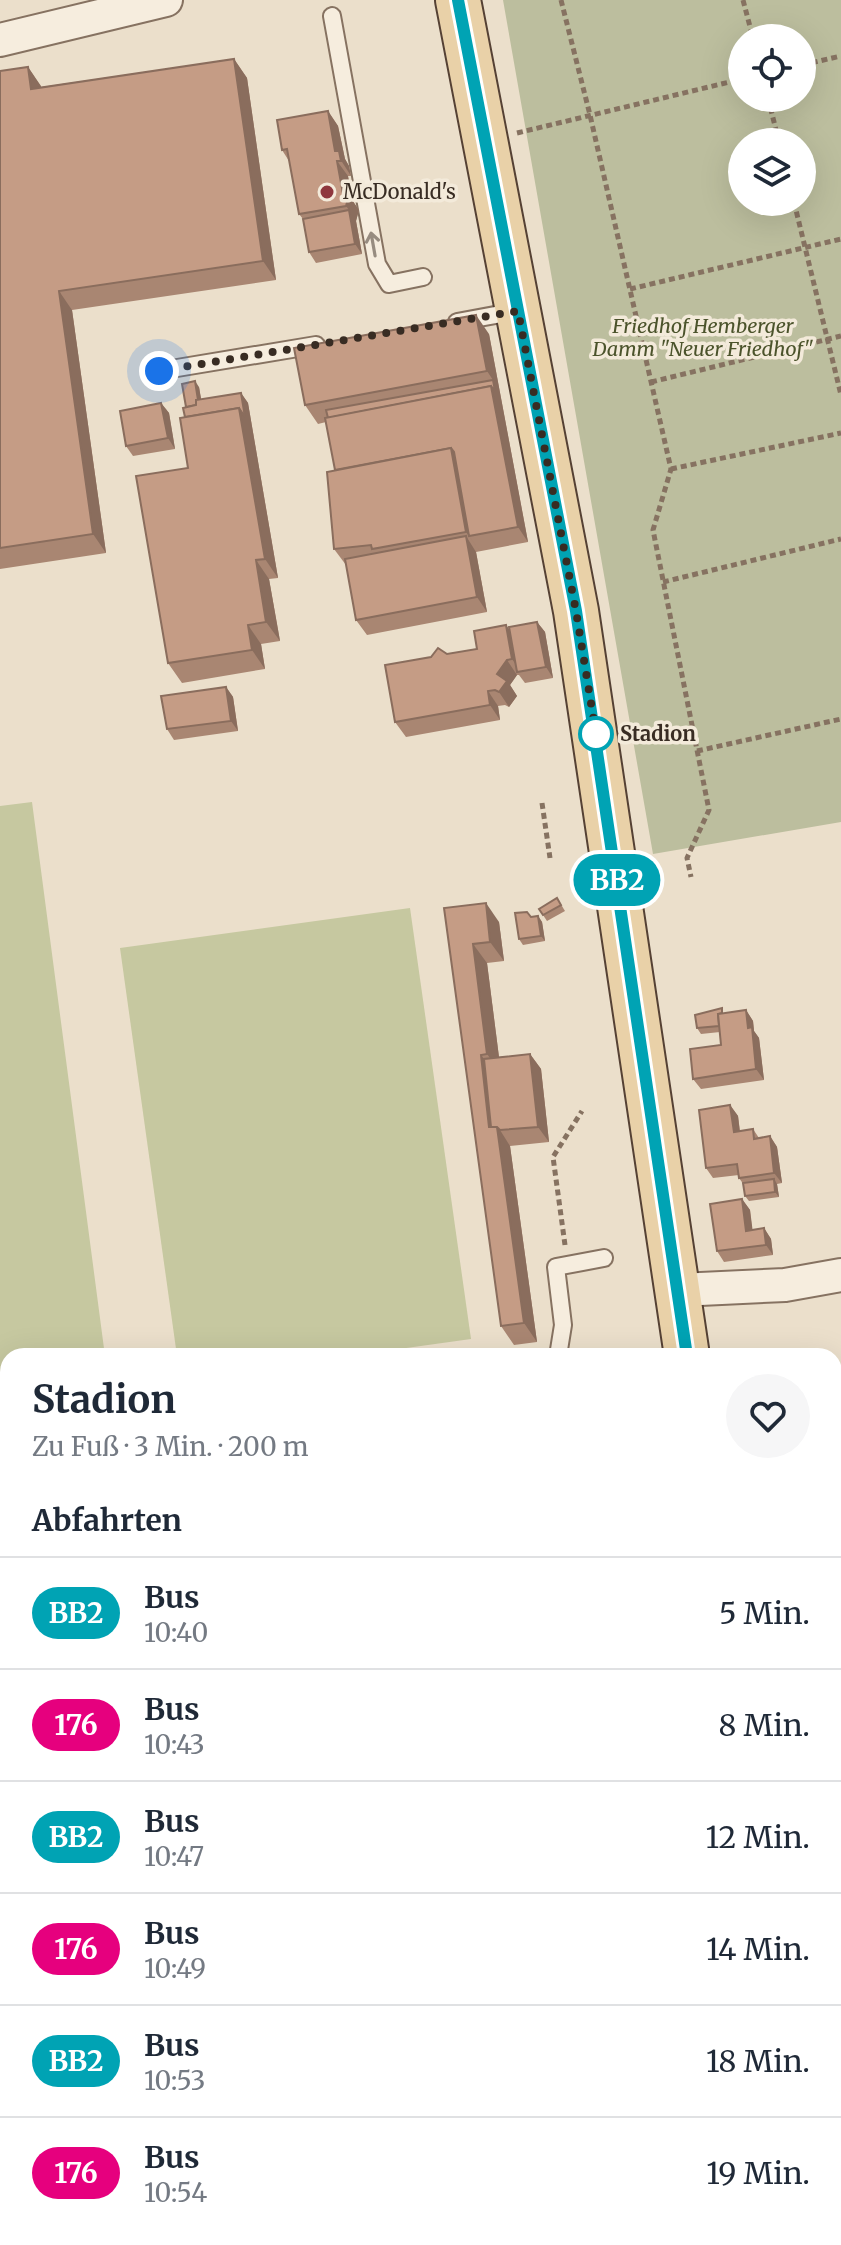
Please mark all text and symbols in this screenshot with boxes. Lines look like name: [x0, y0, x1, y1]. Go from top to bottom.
map controls: [728, 24, 816, 216]
button: locate: [728, 24, 816, 112]
button: layers: [728, 128, 816, 216]
place label: McDonald's: [343, 179, 456, 204]
marker: McDonald's: [318, 183, 336, 201]
one-way arrow: [365, 232, 380, 258]
park label: Friedhof Hemberger Damm "Neuer Friedhof": [592, 313, 813, 361]
your location: [139, 351, 179, 391]
marker: Stadion: [579, 717, 613, 751]
place label: Stadion: [620, 721, 696, 746]
line badge: BB2: [571, 854, 663, 906]
text: BB2: [589, 862, 645, 898]
button: heart: [726, 1374, 810, 1458]
text: Stadion: [32, 1376, 176, 1423]
text: Zu Fuß · 3 Min. · 200 m: [32, 1430, 309, 1463]
text: Abfahrten: [32, 1501, 182, 1539]
text: Bus: [144, 1578, 200, 1616]
text: 5 Min.: [719, 1594, 810, 1632]
text: BB2: [48, 1595, 104, 1631]
text: 10:40: [144, 1616, 208, 1649]
text: Bus: [144, 1690, 200, 1728]
text: 8 Min.: [719, 1706, 810, 1744]
text: 176: [54, 1707, 98, 1743]
text: 10:43: [144, 1728, 205, 1761]
text: Bus: [144, 1802, 200, 1840]
text: 12 Min.: [705, 1818, 810, 1856]
text: BB2: [48, 1819, 104, 1855]
text: 10:47: [144, 1840, 204, 1873]
text: Bus: [144, 1914, 200, 1952]
text: 14 Min.: [706, 1930, 810, 1968]
text: 176: [54, 1931, 98, 1967]
text: 10:49: [144, 1952, 206, 1985]
text: Bus: [144, 2026, 200, 2064]
text: 18 Min.: [706, 2042, 810, 2080]
text: BB2: [48, 2043, 104, 2079]
text: 10:53: [144, 2064, 205, 2097]
text: Bus: [144, 2138, 200, 2176]
text: 19 Min.: [706, 2154, 810, 2192]
text: 176: [54, 2155, 98, 2191]
text: 10:54: [144, 2176, 207, 2209]

